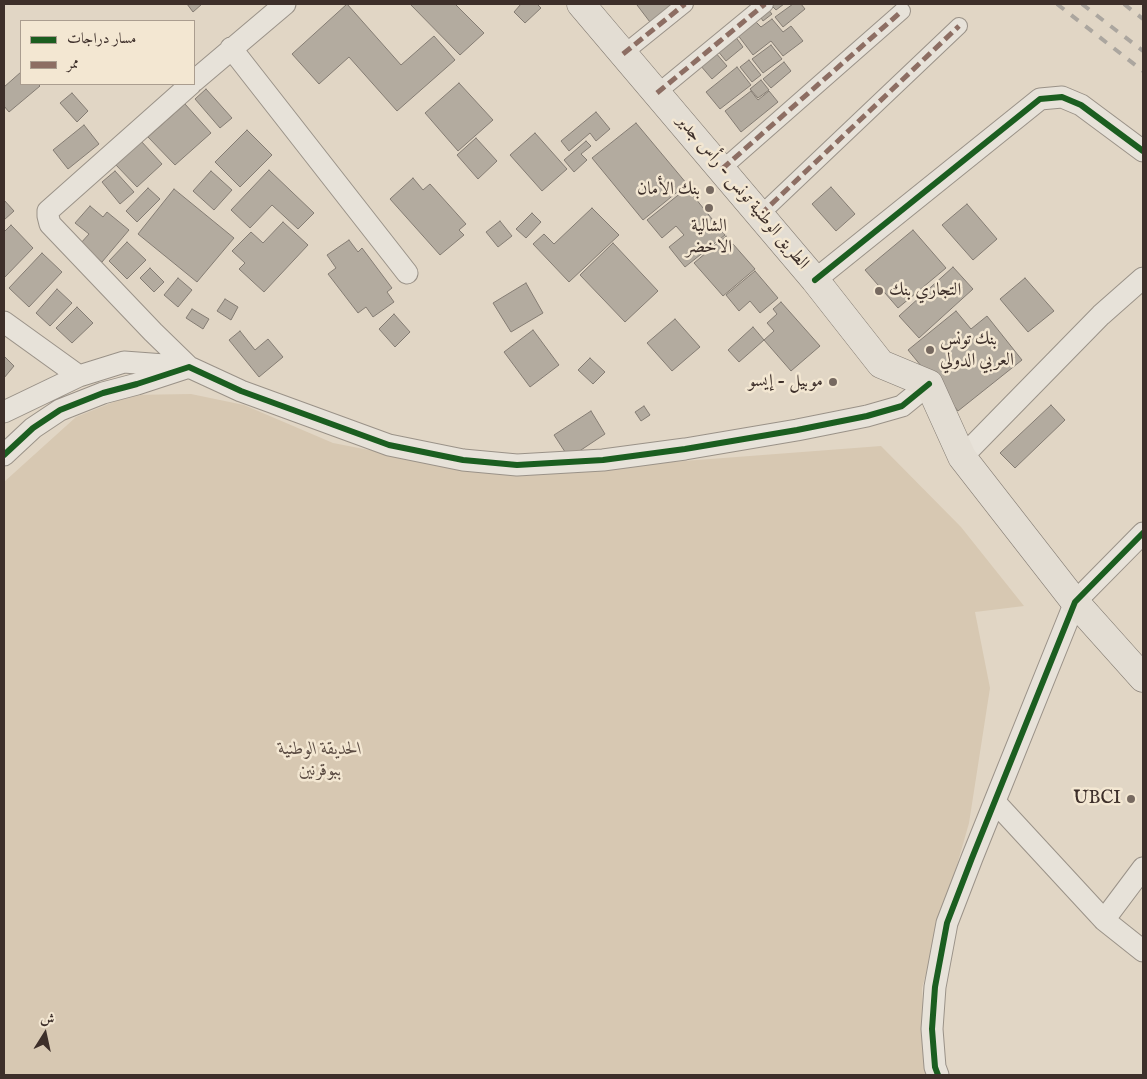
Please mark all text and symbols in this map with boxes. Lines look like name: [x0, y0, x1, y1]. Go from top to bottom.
legend: [20, 20, 195, 85]
text: مسار دراجات: [67, 29, 136, 48]
text: ممر: [67, 54, 79, 73]
street label: الطريق الوطنية تونس - رأس جدير: [671, 111, 813, 275]
place label: بنك الأمان: [637, 179, 700, 201]
marker: بنك الأمان: [704, 184, 716, 196]
marker: الشالية الاخضر: [703, 202, 715, 214]
place label: الشالية الاخضر: [686, 216, 732, 258]
place label: التجاري بنك: [889, 280, 961, 302]
marker: التجاري بنك: [873, 285, 885, 297]
place label: بنك تونس العربي الدولي: [940, 329, 1014, 372]
marker: بنك تونس العربي الدولي: [924, 344, 936, 356]
place label: موبيل - إيسو: [749, 371, 823, 393]
marker: موبيل - إيسو: [827, 376, 839, 388]
park label: الحديقة الوطنية ببوقرنين: [278, 739, 362, 782]
place label: UBCI: [1073, 788, 1121, 810]
marker: UBCI: [1125, 793, 1137, 805]
north arrow: [20, 1009, 70, 1059]
text: ش: [39, 1009, 56, 1029]

